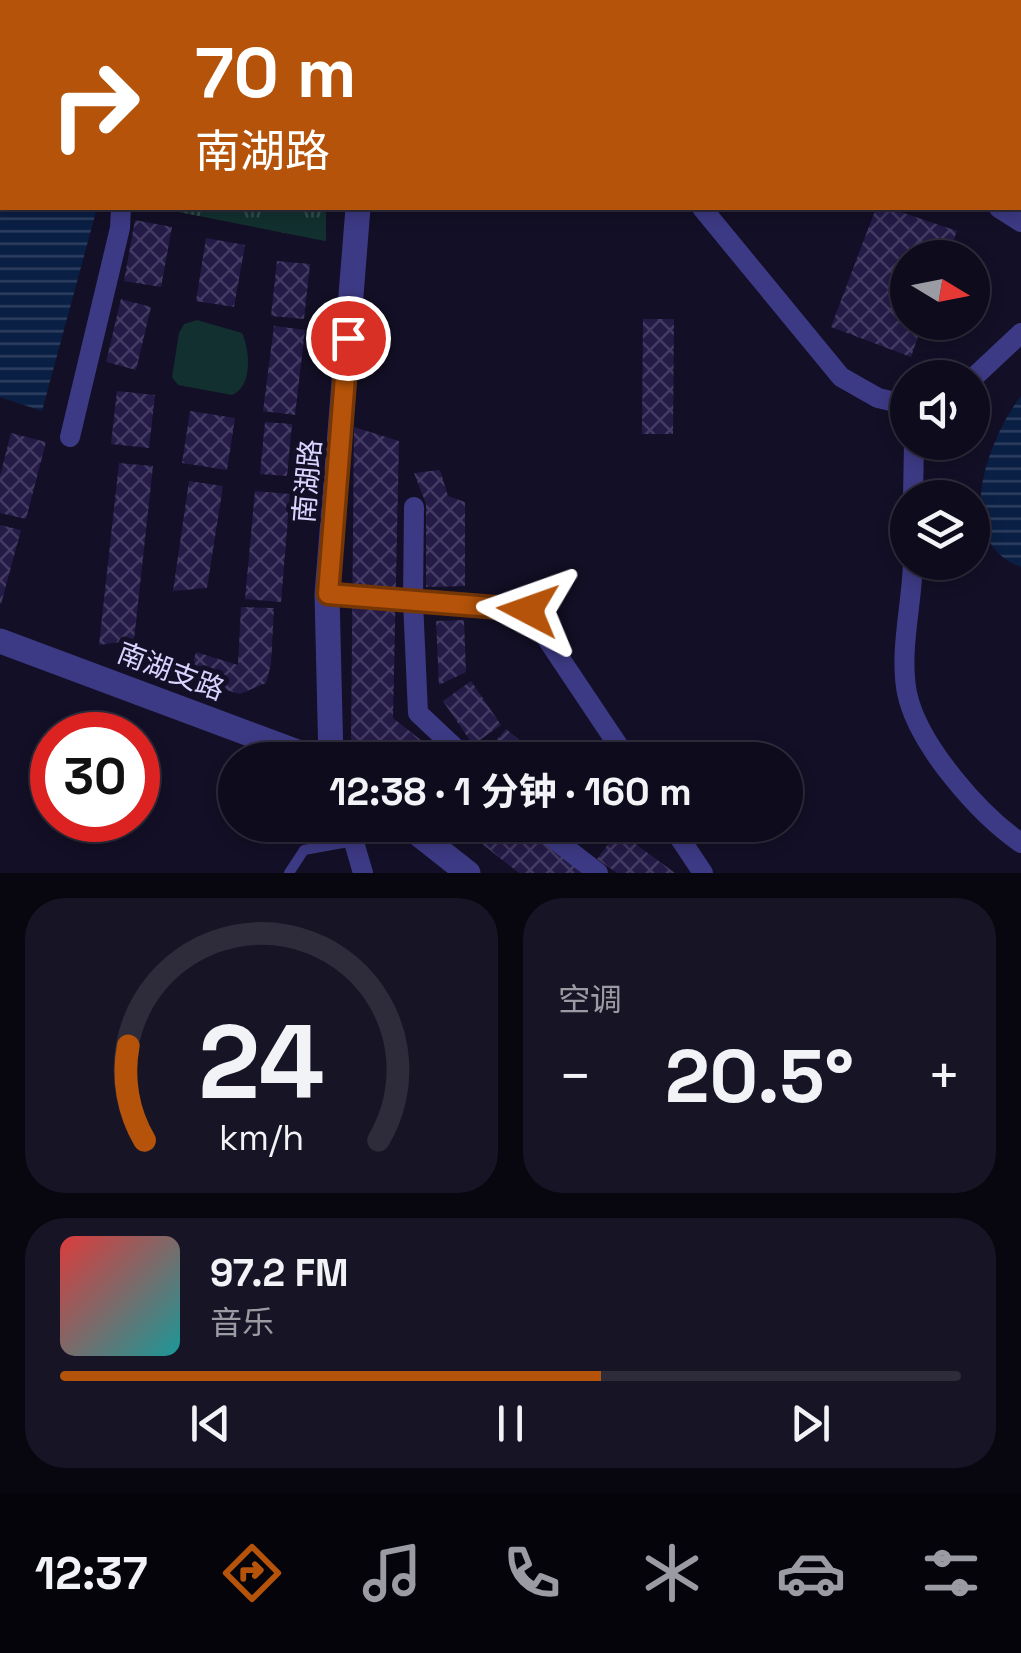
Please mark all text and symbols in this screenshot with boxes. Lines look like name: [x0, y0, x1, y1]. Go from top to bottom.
text: 70 m: [195, 28, 356, 117]
icon: right: [30, 40, 160, 170]
text: 南湖路: [195, 123, 330, 180]
north arrow: [890, 240, 990, 340]
map controls: [890, 240, 990, 580]
pin: [306, 296, 391, 381]
icon: arrive: [321, 311, 376, 366]
button: sound: [890, 360, 990, 460]
street label: 南湖路: [285, 438, 329, 524]
button: layers: [890, 480, 990, 580]
position arrow: [476, 558, 580, 662]
street label: 南湖支路: [112, 634, 230, 708]
speed limit sign: 30: [30, 712, 160, 842]
text: 12:38 · 1 分钟 · 160 m: [329, 768, 692, 816]
text: 空调: [558, 980, 622, 1020]
text: 24: [198, 996, 325, 1128]
text: 20.5°: [665, 1028, 854, 1124]
text: −: [558, 1041, 592, 1111]
text: +: [927, 1041, 961, 1111]
text: km/h: [219, 1115, 304, 1160]
text: 97.2 FM: [210, 1249, 349, 1297]
text: 音乐: [210, 1303, 274, 1343]
icon: previous: [183, 1396, 238, 1451]
icon: pause: [483, 1396, 538, 1451]
icon: next: [783, 1396, 838, 1451]
icon: directions: [217, 1538, 287, 1608]
icon: music: [357, 1538, 427, 1608]
icon: phone: [497, 1538, 567, 1608]
icon: climate: [637, 1538, 707, 1608]
icon: car: [776, 1538, 846, 1608]
icon: filters: [916, 1538, 986, 1608]
text: 12:37: [35, 1545, 148, 1602]

